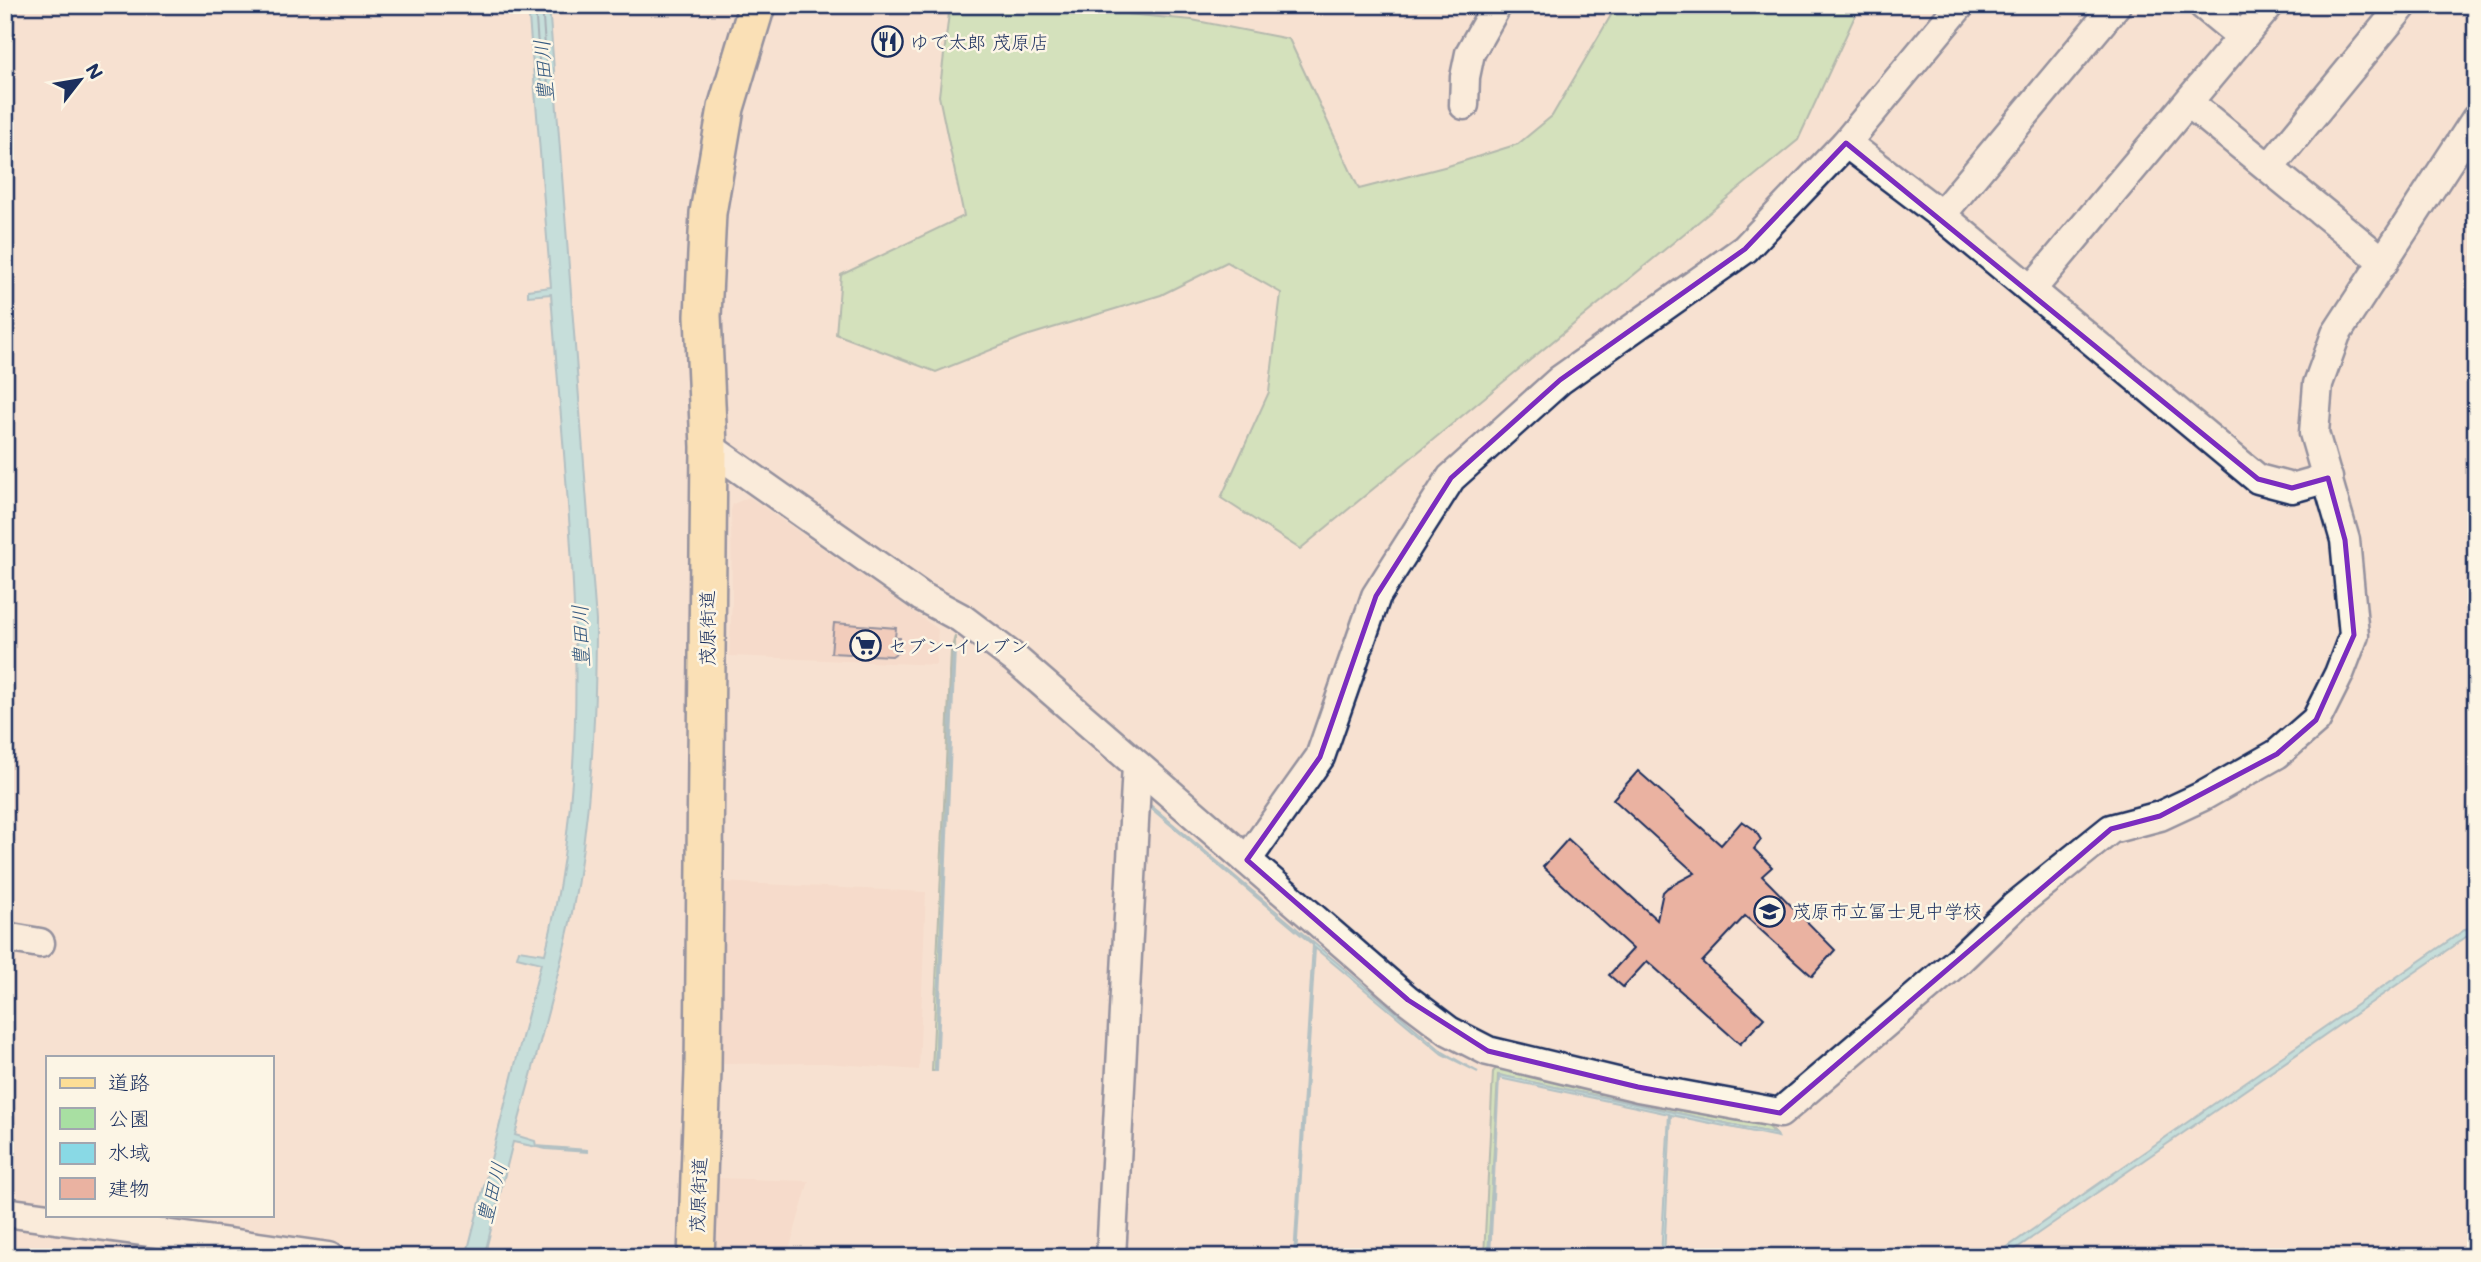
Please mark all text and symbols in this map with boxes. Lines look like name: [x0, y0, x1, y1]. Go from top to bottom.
restaurant icon: ゆで太郎 茂原店: [870, 25, 904, 59]
place label: ゆで太郎 茂原店: [910, 29, 1049, 54]
water label: 豊田川: [527, 39, 558, 103]
north arrow: [46, 46, 116, 116]
text: N: [81, 58, 109, 84]
street label: 茂原街道: [694, 590, 719, 666]
water label: 豊田川: [565, 604, 594, 668]
supermarket icon: セブン-イレブン: [848, 629, 882, 663]
place label: セブン-イレブン: [888, 633, 1029, 658]
school or university icon: 茂原市立冨士見中学校: [1752, 894, 1786, 928]
place label: 茂原市立冨士見中学校: [1792, 898, 1982, 923]
legend: [46, 1056, 273, 1216]
text: 道路: [108, 1068, 150, 1095]
text: 公園: [108, 1104, 150, 1131]
text: 水域: [108, 1138, 150, 1165]
street label: 茂原街道: [684, 1157, 711, 1233]
water label: 豊田川: [469, 1159, 512, 1227]
text: 建物: [108, 1174, 150, 1201]

